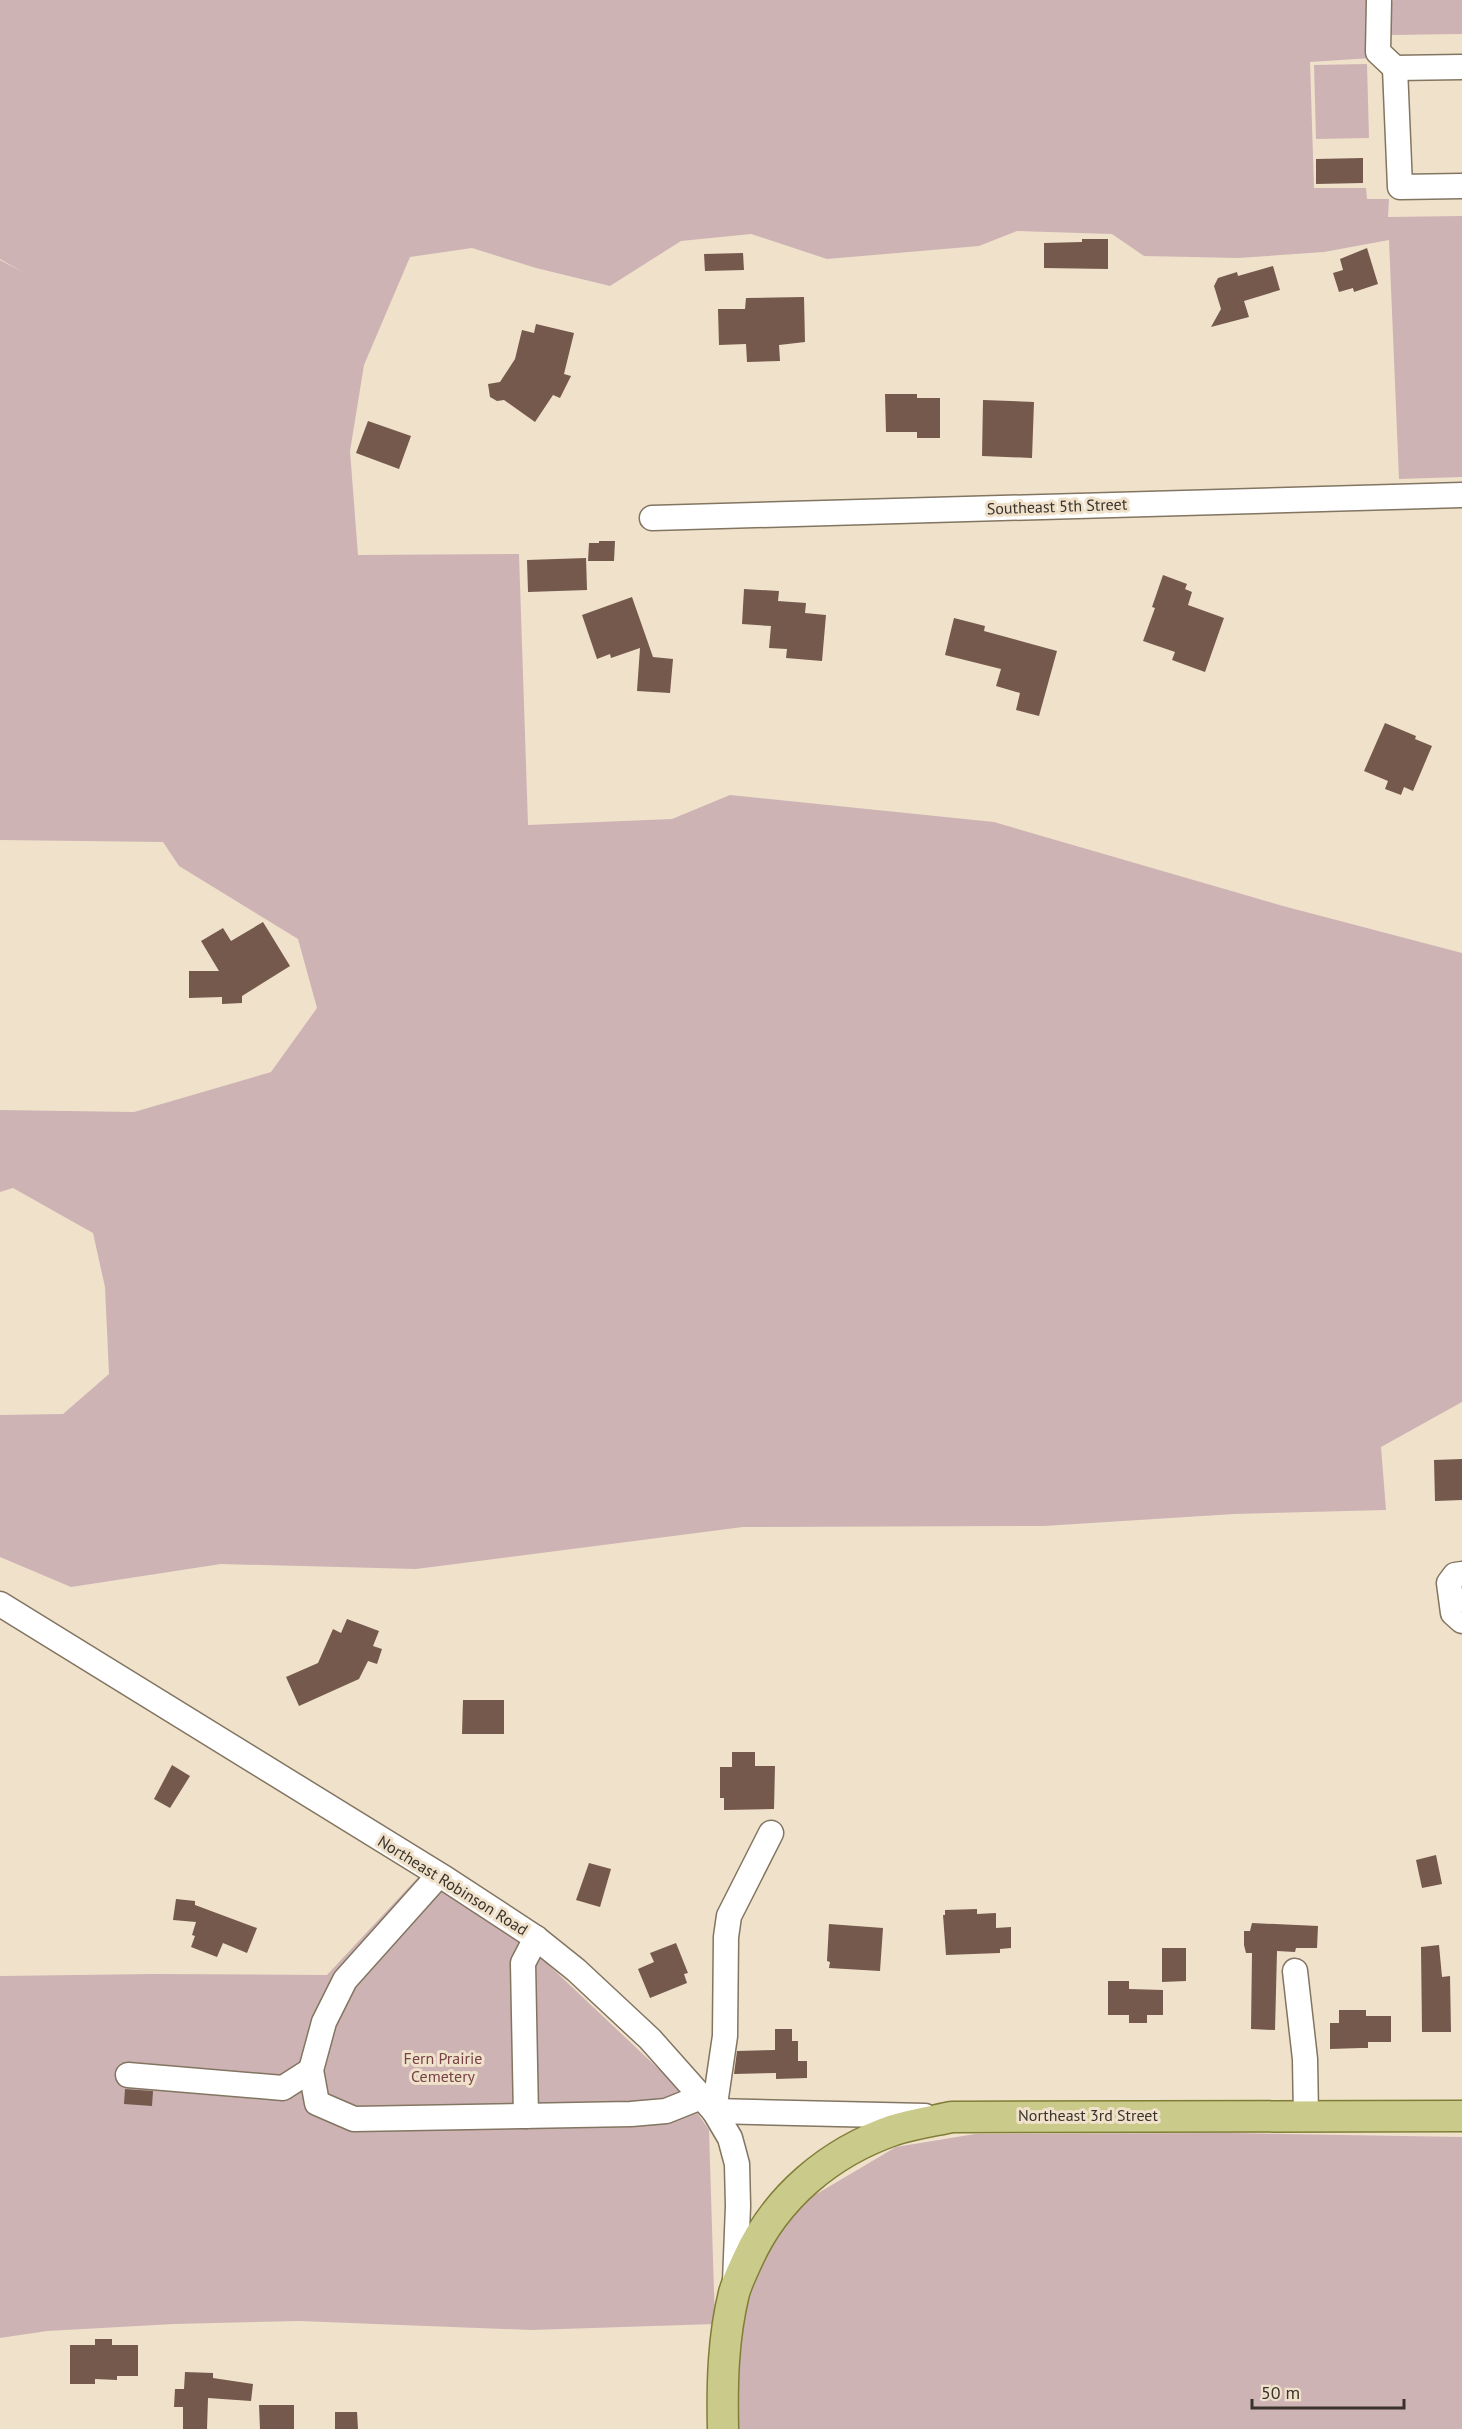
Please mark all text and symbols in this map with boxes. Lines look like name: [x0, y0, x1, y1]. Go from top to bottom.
street label: Southeast 5th Street: [986, 494, 1128, 518]
street label: Northeast Robinson Road: [374, 1831, 532, 1939]
park label: Fern Prairie Cemetery: [404, 2048, 482, 2086]
street label: Northeast 3rd Street: [1018, 2105, 1158, 2125]
scale bar: [1252, 2372, 1404, 2410]
text: 50 m: [1261, 2381, 1300, 2404]

